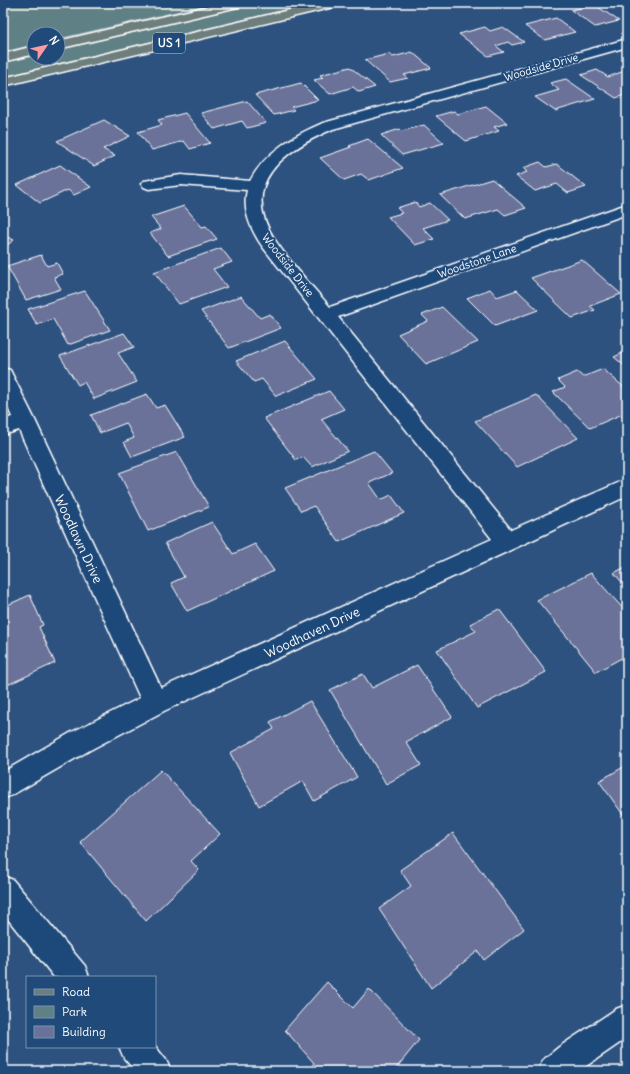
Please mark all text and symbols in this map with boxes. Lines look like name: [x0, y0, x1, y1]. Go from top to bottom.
north arrow: [26, 26, 66, 66]
text: N: [46, 33, 62, 47]
road number: US 1: [153, 33, 185, 53]
street label: Woodside Drive: [502, 50, 580, 84]
street label: Woodside Drive: [259, 230, 317, 300]
street label: Woodstone Lane: [436, 241, 518, 281]
street label: Woodlawn Drive: [51, 492, 106, 586]
street label: Woodhaven Drive: [262, 603, 363, 662]
legend: [26, 976, 156, 1048]
text: Road: [62, 984, 90, 999]
text: Park: [62, 1004, 87, 1019]
text: Building: [62, 1024, 106, 1039]

